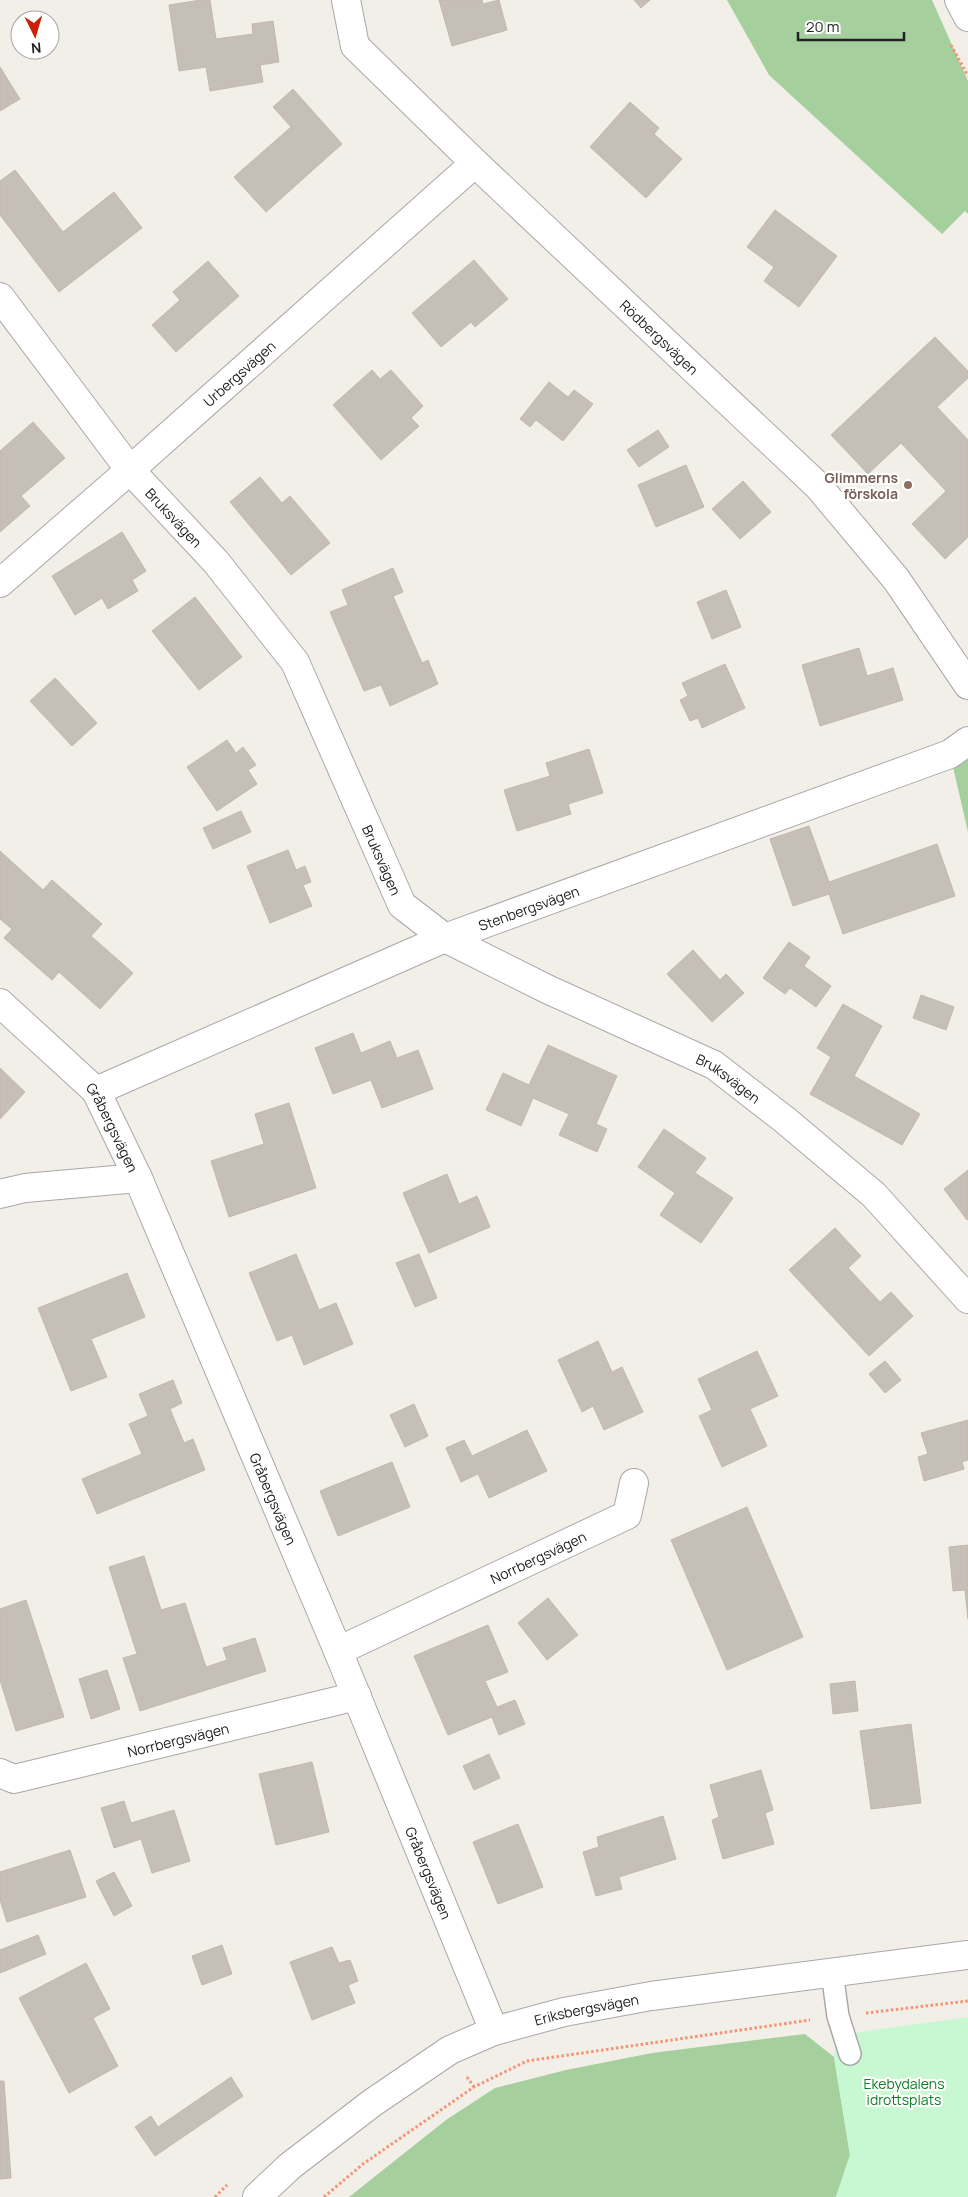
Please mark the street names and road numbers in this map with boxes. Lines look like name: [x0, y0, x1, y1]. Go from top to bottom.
street label: Rödbergsvägen: [616, 295, 703, 378]
street label: Urbergsvägen: [199, 336, 279, 410]
street label: Bruksvägen: [142, 483, 207, 551]
street label: Bruksvägen: [358, 822, 406, 898]
street label: Stenbergsvägen: [476, 880, 582, 935]
street label: Bruksvägen: [693, 1049, 764, 1107]
street label: Gråbergsvägen: [83, 1078, 143, 1175]
street label: Gråbergsvägen: [246, 1450, 301, 1548]
street label: Norrbergsvägen: [487, 1526, 589, 1588]
street label: Norrbergsvägen: [125, 1718, 231, 1761]
street label: Gråbergsvägen: [402, 1824, 456, 1922]
street label: Eriksbergsvägen: [532, 1989, 640, 2029]

